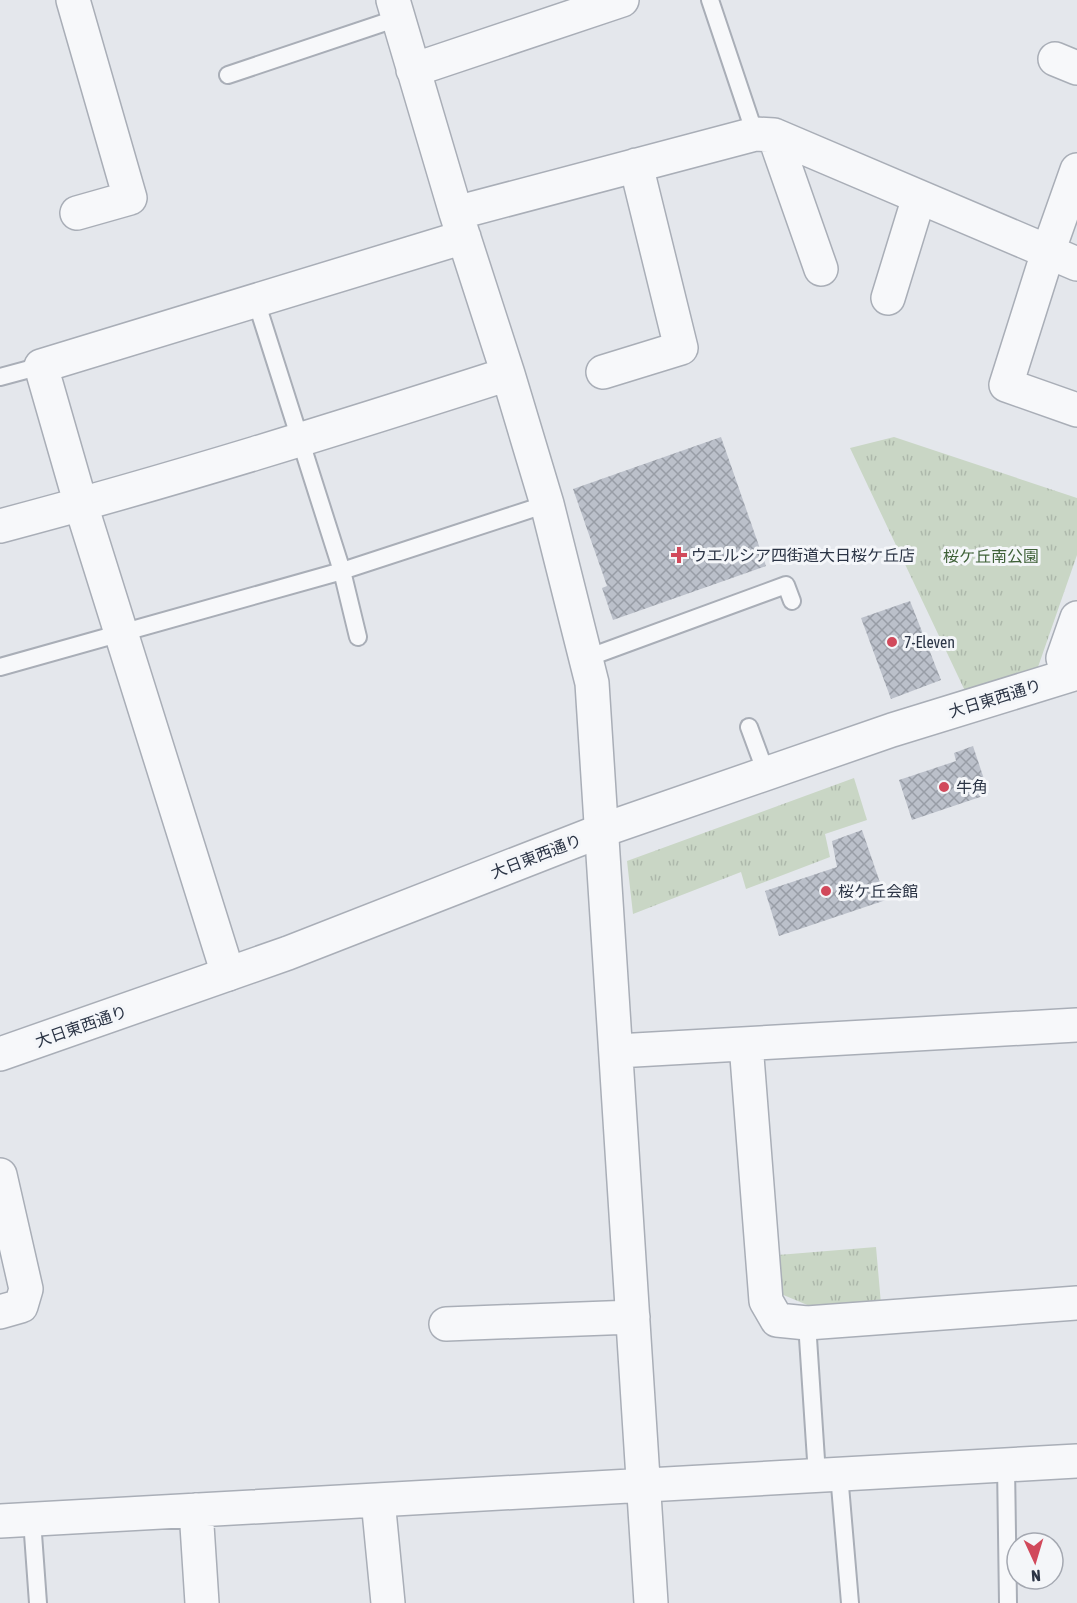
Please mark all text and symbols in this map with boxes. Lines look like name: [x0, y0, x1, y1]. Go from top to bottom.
place label: ウエルシア四街道大日桜ケ丘店: [691, 546, 915, 564]
park label: 桜ケ丘南公園: [943, 547, 1039, 565]
marker: ウエルシア四街道大日桜ケ丘店: [672, 548, 686, 562]
place label: 7-Eleven: [904, 633, 955, 651]
marker: 7-Eleven: [885, 635, 899, 649]
street label: 大日東西通り: [946, 675, 1044, 721]
place label: 牛角: [956, 778, 988, 796]
marker: 牛角: [937, 780, 951, 794]
street label: 大日東西通り: [488, 830, 584, 882]
place label: 桜ケ丘会館: [838, 882, 918, 900]
marker: 桜ケ丘会館: [819, 884, 833, 898]
street label: 大日東西通り: [33, 1002, 129, 1050]
north arrow: [1005, 1531, 1065, 1591]
text: N: [1031, 1567, 1041, 1585]

